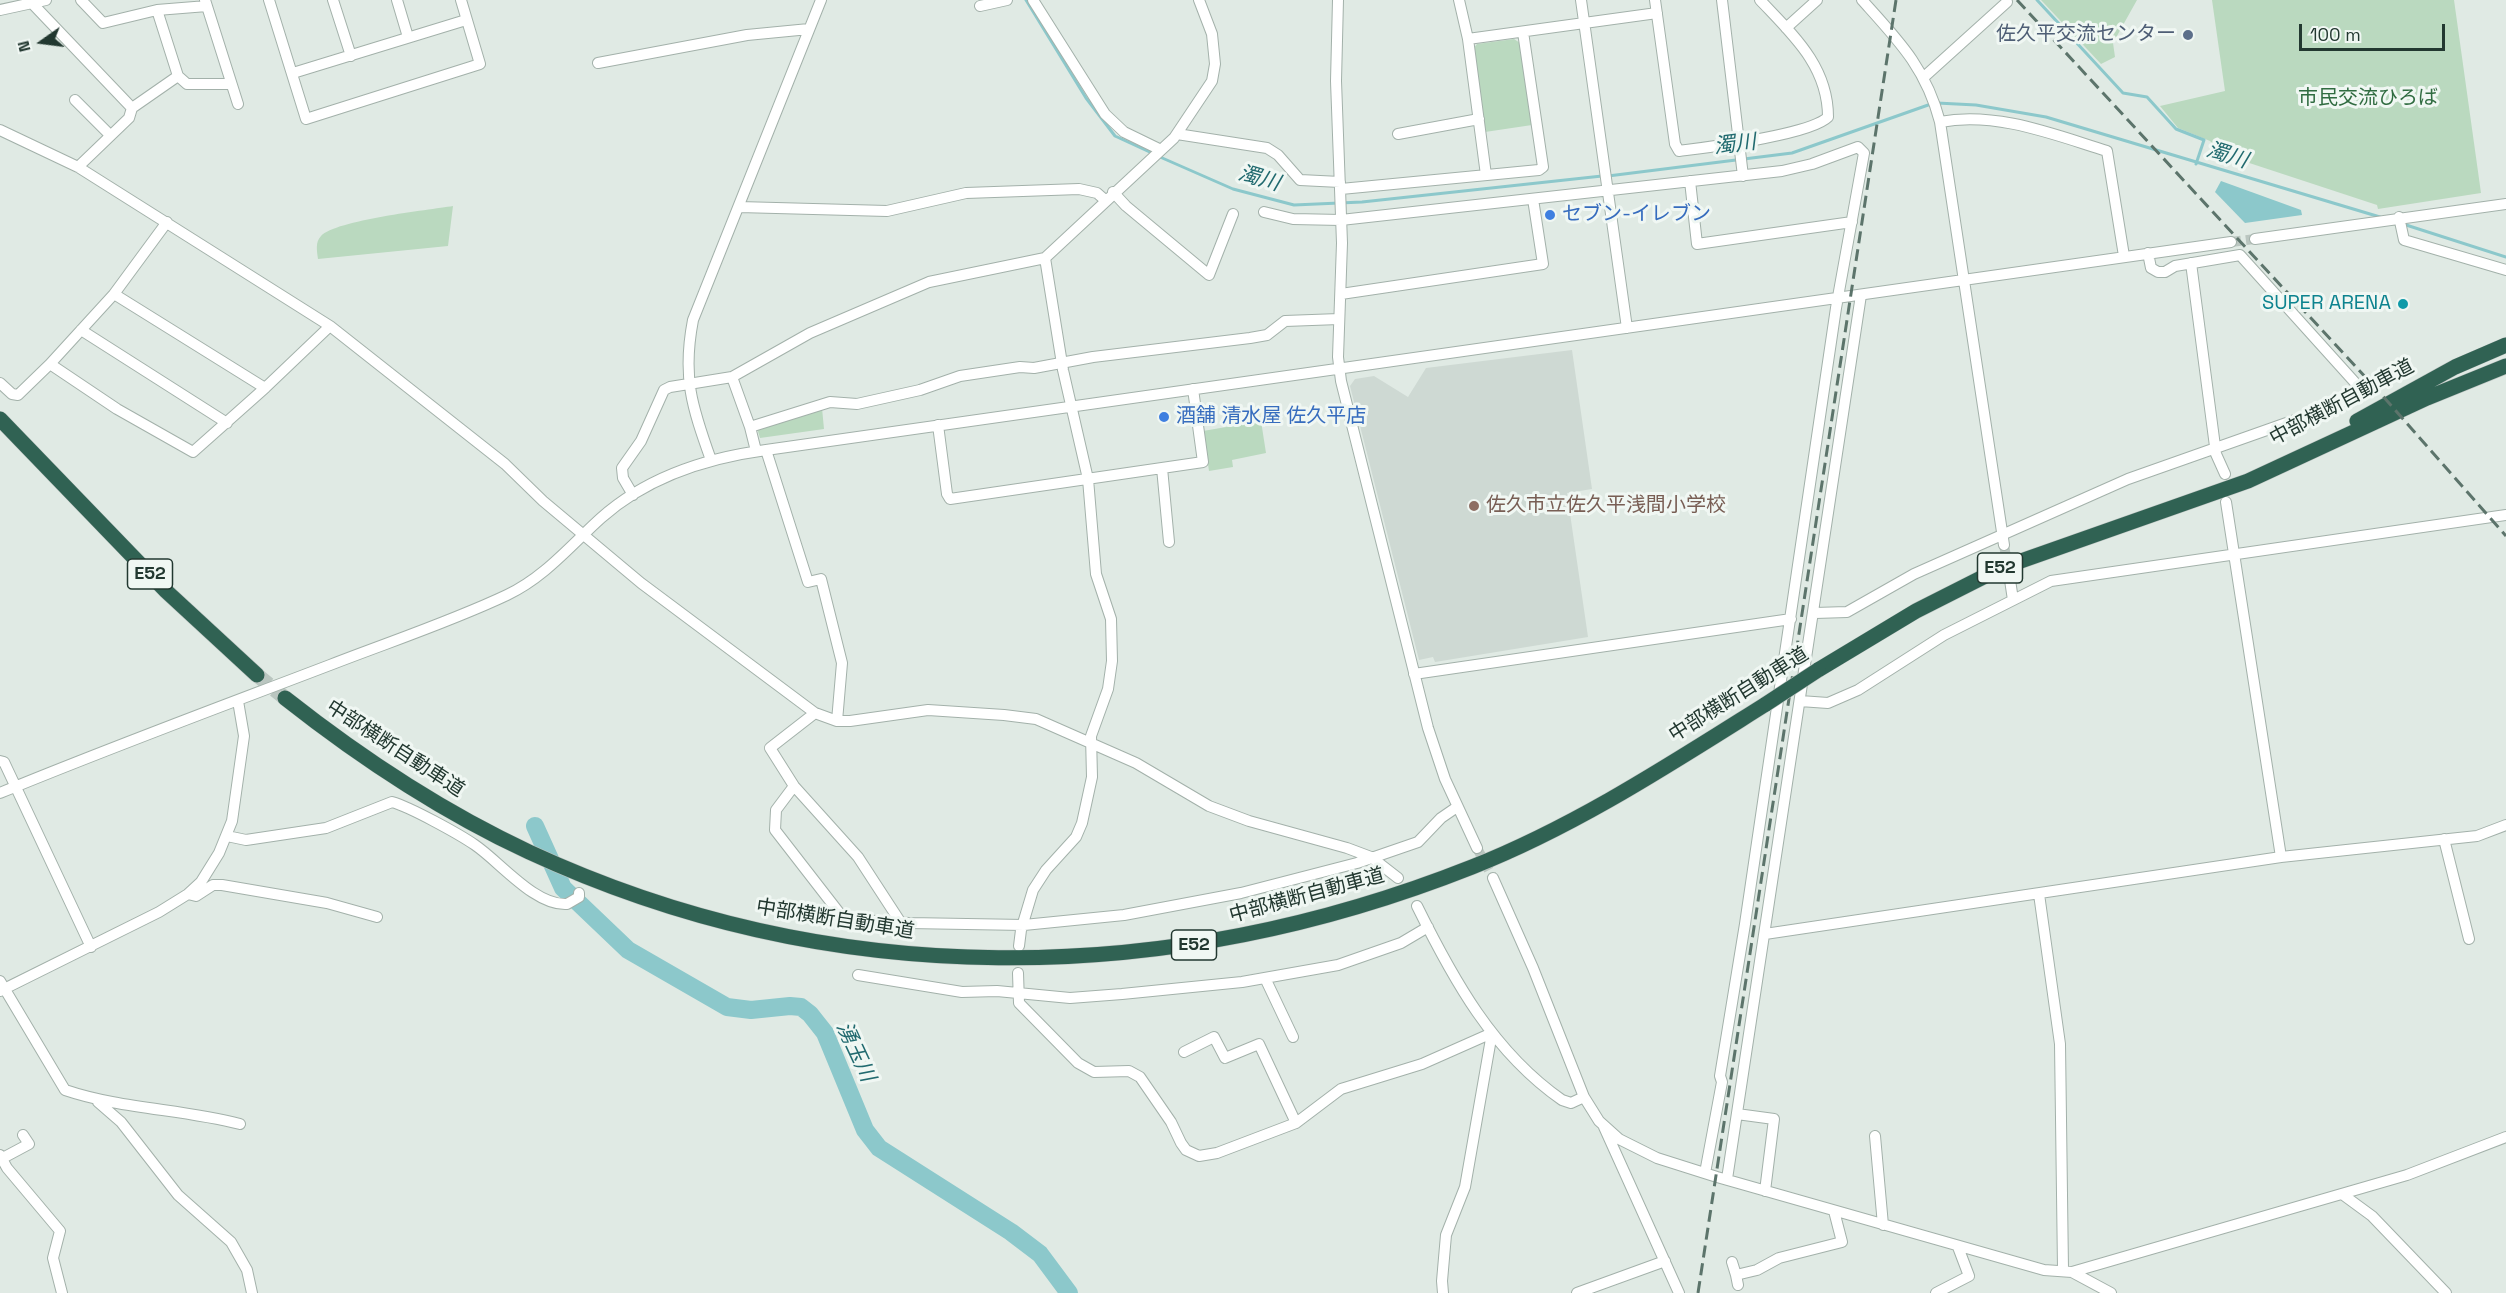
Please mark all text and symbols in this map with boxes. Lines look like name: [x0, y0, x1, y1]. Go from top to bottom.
north arrow: [12, 12, 72, 72]
scale bar: [2302, 12, 2448, 50]
place label: 佐久平交流センター: [1996, 23, 2176, 47]
text: 100 m: [2310, 23, 2361, 46]
marker: 佐久平交流センター: [2181, 28, 2195, 42]
text: N: [13, 39, 36, 54]
park label: 市民交流ひろば: [2298, 87, 2438, 111]
water label: 濁川: [1713, 130, 1757, 160]
water label: 濁川: [2203, 138, 2251, 174]
water label: 濁川: [1235, 161, 1283, 197]
place label: セブン-イレブン: [1562, 203, 1711, 227]
marker: セブン-イレブン: [1543, 208, 1557, 222]
place label: SUPER ARENA: [2262, 292, 2391, 316]
marker: SUPER ARENA: [2396, 297, 2410, 311]
street label: 中部横断自動車道: [2266, 355, 2418, 451]
place label: 酒舗 清水屋 佐久平店: [1176, 405, 1366, 429]
marker: 酒舗 清水屋 佐久平店: [1157, 410, 1171, 424]
place label: 佐久市立佐久平浅間小学校: [1486, 494, 1726, 518]
marker: 佐久市立佐久平浅間小学校: [1467, 499, 1481, 513]
road number: E52: [1978, 553, 2022, 583]
road number: E52: [128, 559, 172, 589]
street label: 中部横断自動車道: [1665, 642, 1813, 748]
street label: 中部横断自動車道: [321, 695, 469, 803]
street label: 中部横断自動車道: [1227, 864, 1387, 928]
street label: 中部横断自動車道: [754, 896, 916, 944]
road number: E52: [1172, 930, 1216, 960]
water label: 湧玉川: [830, 1018, 880, 1086]

